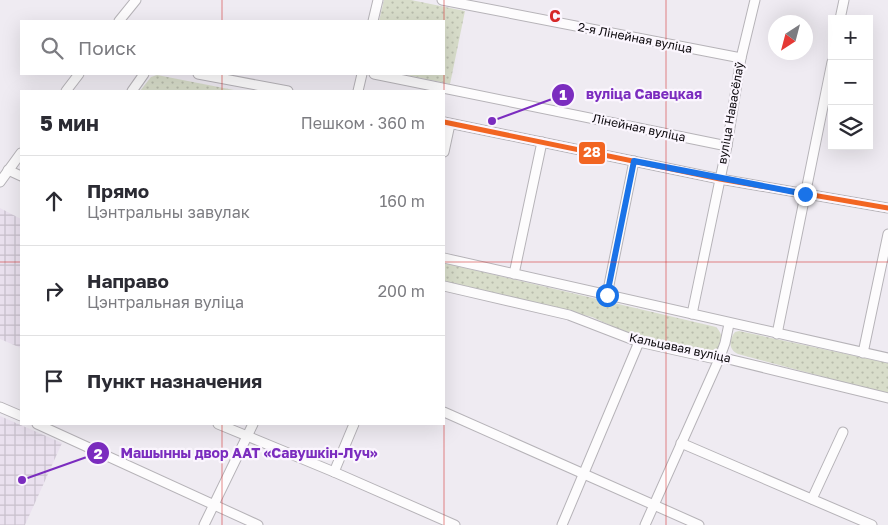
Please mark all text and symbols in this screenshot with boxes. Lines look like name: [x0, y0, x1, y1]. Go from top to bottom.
text: C: [549, 6, 561, 26]
north arrow: [768, 15, 813, 60]
map controls: [828, 15, 873, 150]
button: +: [828, 15, 873, 60]
street label: 2-я Лінейная вуліца: [577, 19, 694, 56]
search box: [20, 20, 445, 75]
icon: search: [38, 34, 66, 62]
text: Поиск: [78, 36, 137, 59]
street label: вуліца Навасёлаў: [714, 60, 747, 165]
button: −: [828, 60, 873, 105]
callout: вуліца Савецкая: [551, 80, 712, 109]
text: 1: [559, 85, 567, 103]
text: вуліца Савецкая: [586, 85, 702, 102]
button: layers: [828, 105, 873, 150]
text: 5 мин: [40, 110, 99, 136]
street label: Лінейная вуліца: [591, 110, 687, 145]
text: Пешком · 360 m: [301, 113, 425, 133]
line badge: 28: [578, 141, 606, 165]
text: 28: [583, 143, 601, 160]
text: Прямо: [87, 179, 149, 202]
route end: [794, 183, 817, 206]
icon: ahead: [40, 187, 68, 215]
text: 160 m: [379, 191, 425, 211]
text: Цэнтральны завулак: [87, 202, 250, 222]
text: Направо: [87, 269, 169, 292]
icon: right: [40, 277, 68, 305]
text: 200 m: [378, 281, 425, 301]
route start: [596, 284, 619, 307]
text: Цэнтральная вуліца: [87, 292, 244, 312]
street label: Кальцавая вуліца: [628, 329, 732, 366]
icon: arrive: [40, 367, 68, 395]
text: Пункт назначения: [87, 369, 262, 392]
callout: Машынны двор ААТ «Савушкін-Луч»: [86, 439, 388, 468]
text: 2: [93, 444, 103, 462]
text: Машынны двор ААТ «Савушкін-Луч»: [120, 444, 378, 461]

